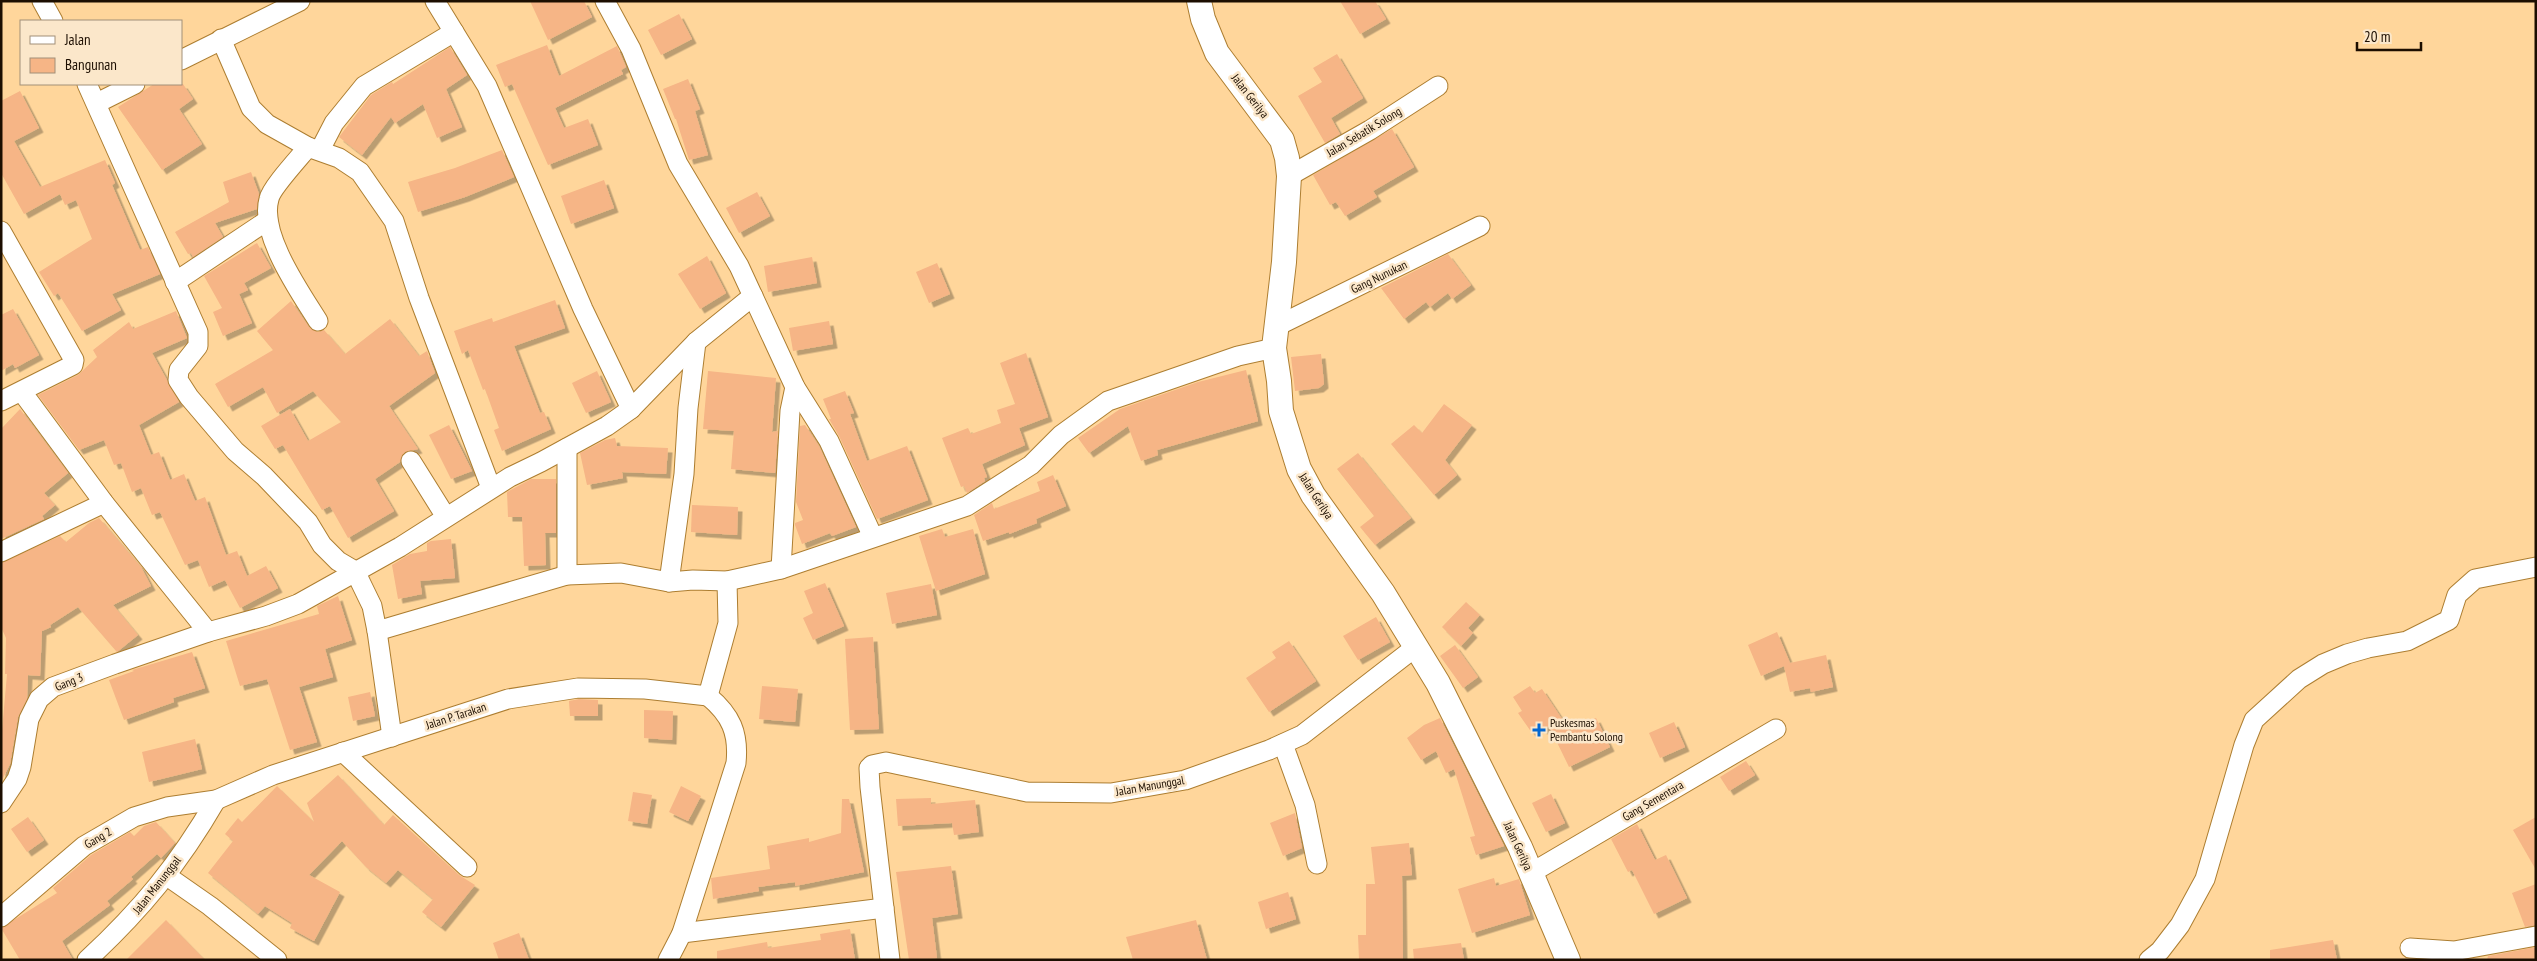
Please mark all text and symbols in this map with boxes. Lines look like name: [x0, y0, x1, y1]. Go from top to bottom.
legend: [20, 20, 182, 85]
scale bar: [2357, 20, 2421, 52]
text: 20 m: [2364, 27, 2390, 46]
text: Jalan: [64, 30, 91, 49]
text: Bangunan: [65, 55, 117, 74]
street label: Jalan Gerilya: [1228, 70, 1272, 121]
street label: Jalan Sebatik Solong: [1323, 103, 1404, 160]
street label: Gang Nunukan: [1348, 257, 1409, 297]
street label: Jalan Gerilya: [1295, 469, 1337, 522]
street label: Gang 3: [53, 669, 85, 694]
street label: Jalan P. Tarakan: [423, 699, 488, 733]
place label: Puskesmas Pembantu Solong: [1550, 715, 1623, 744]
marker: Puskesmas Pembantu Solong: [1532, 723, 1546, 737]
street label: Jalan Manunggal: [1114, 772, 1186, 799]
street label: Gang Sementara: [1620, 777, 1686, 824]
street label: Jalan Gerilya: [1500, 818, 1536, 873]
street label: Gang 2: [81, 824, 114, 851]
street label: Jalan Manunggal: [129, 853, 184, 917]

